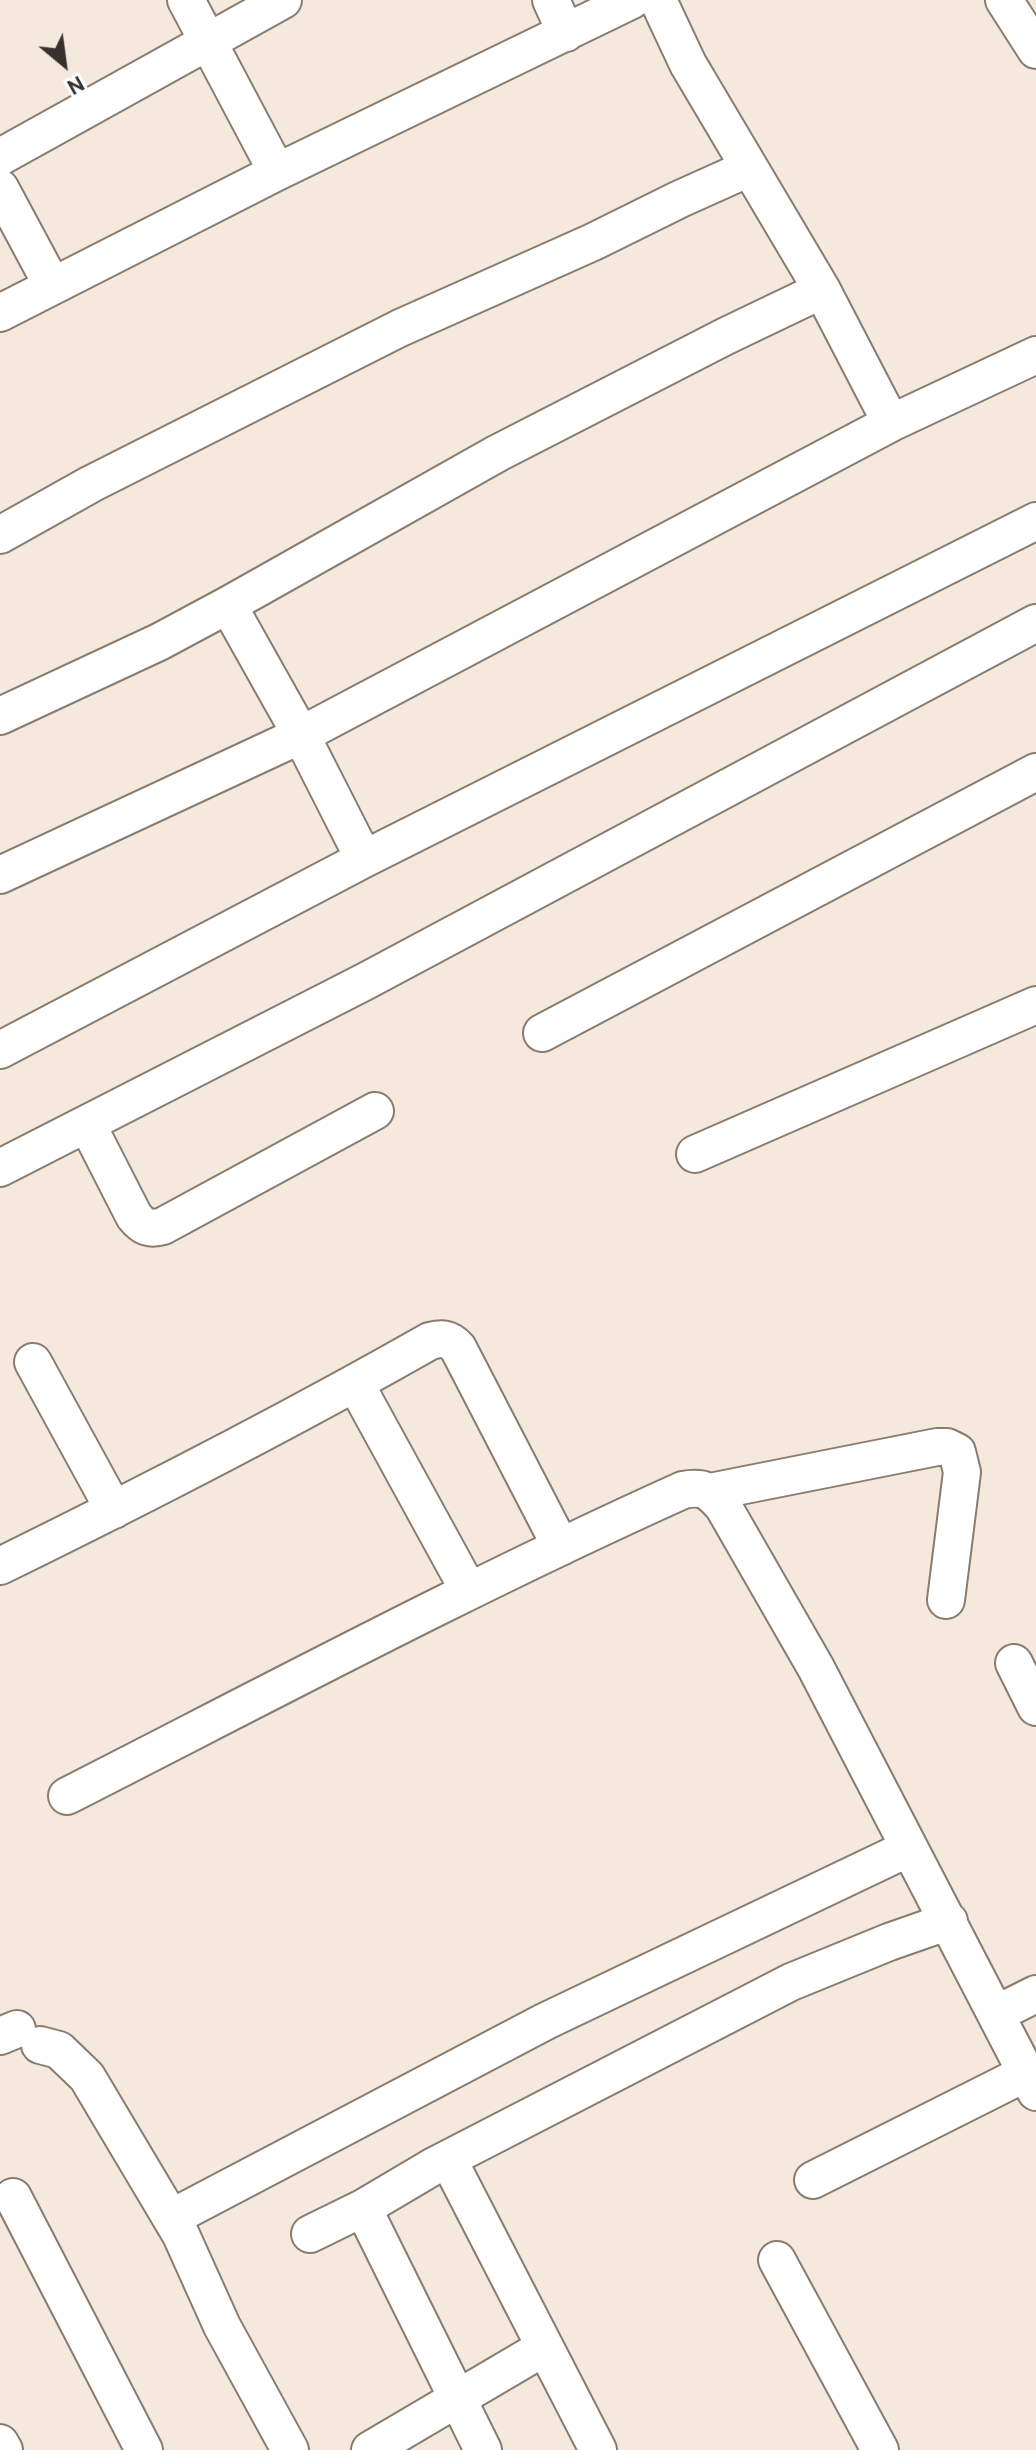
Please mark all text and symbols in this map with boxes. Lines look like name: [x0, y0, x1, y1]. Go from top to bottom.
north arrow: [24, 24, 104, 104]
text: N: [63, 70, 89, 101]

